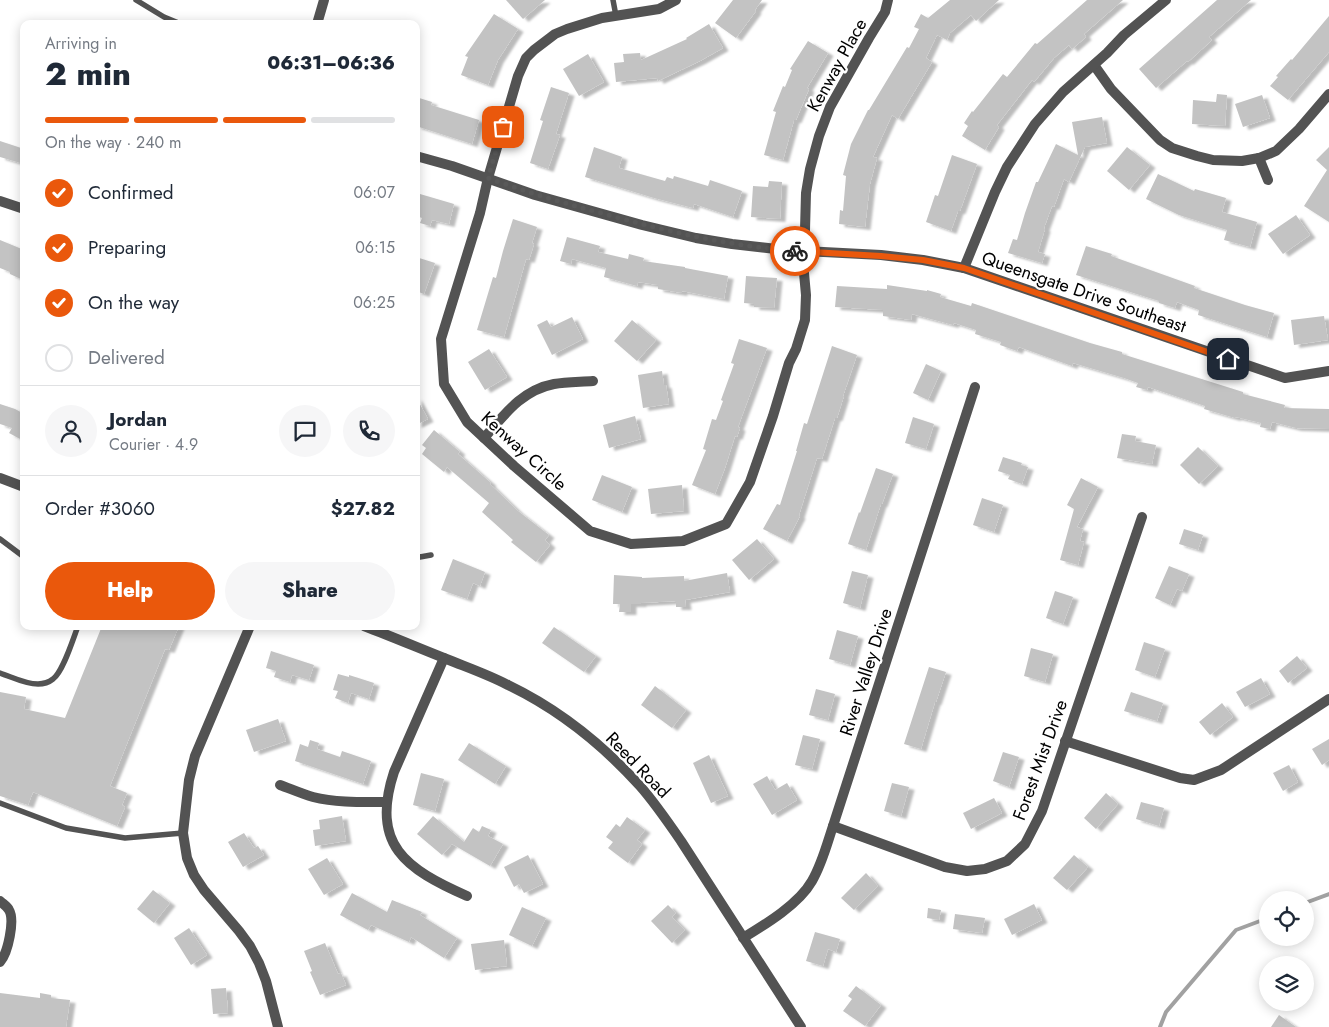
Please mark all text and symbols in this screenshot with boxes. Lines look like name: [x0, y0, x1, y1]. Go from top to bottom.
street label: Kenway Place: [801, 14, 873, 116]
text: Arriving in: [45, 32, 117, 55]
text: 06:31–06:36: [267, 49, 395, 76]
text: 2 min: [45, 51, 131, 97]
pin: [482, 106, 524, 148]
icon: bag: [489, 113, 517, 141]
text: On the way · 240 m: [45, 131, 181, 154]
icon: check: [45, 179, 73, 207]
text: Confirmed: [88, 179, 174, 206]
text: 06:07: [353, 181, 395, 204]
courier: [770, 226, 820, 276]
icon: check: [45, 234, 73, 262]
text: Preparing: [88, 234, 166, 261]
text: 06:15: [355, 236, 395, 259]
icon: bike: [781, 237, 809, 265]
street label: Queensgate Drive Southeast: [978, 245, 1190, 339]
icon: check: [45, 289, 73, 317]
text: On the way: [88, 289, 179, 316]
text: 06:25: [353, 291, 395, 314]
pin: [1207, 338, 1249, 380]
text: Delivered: [88, 344, 165, 371]
icon: home: [1214, 345, 1242, 373]
button: person: [45, 405, 97, 457]
button: chat: [279, 405, 331, 457]
button: phone: [343, 405, 395, 457]
street label: Kenway Circle: [475, 405, 573, 497]
text: Jordan: [109, 406, 167, 433]
text: Courier · 4.9: [109, 433, 198, 456]
text: Order #3060: [45, 495, 155, 522]
text: $27.82: [331, 495, 395, 522]
button: Help: [45, 562, 215, 620]
button: Share: [225, 562, 395, 620]
street label: River Valley Drive: [833, 605, 899, 739]
street label: Forest Mist Drive: [1006, 696, 1074, 824]
street label: Reed Road: [600, 726, 676, 804]
map controls: [1259, 891, 1314, 1011]
button: locate: [1259, 891, 1314, 946]
button: layers: [1259, 956, 1314, 1011]

